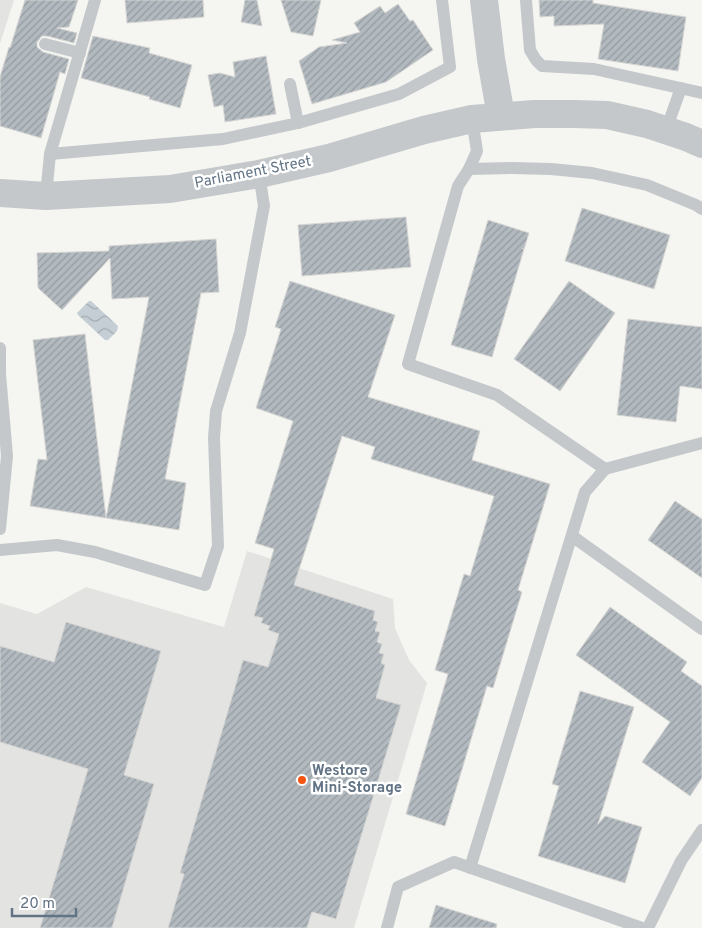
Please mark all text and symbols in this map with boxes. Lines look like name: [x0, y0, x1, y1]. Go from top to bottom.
street label: Parliament Street: [193, 152, 313, 194]
place label: Westore Mini-Storage: [312, 762, 402, 798]
marker: Westore Mini-Storage: [296, 774, 308, 786]
scale bar: [12, 886, 76, 918]
text: 20 m: [20, 895, 55, 914]

